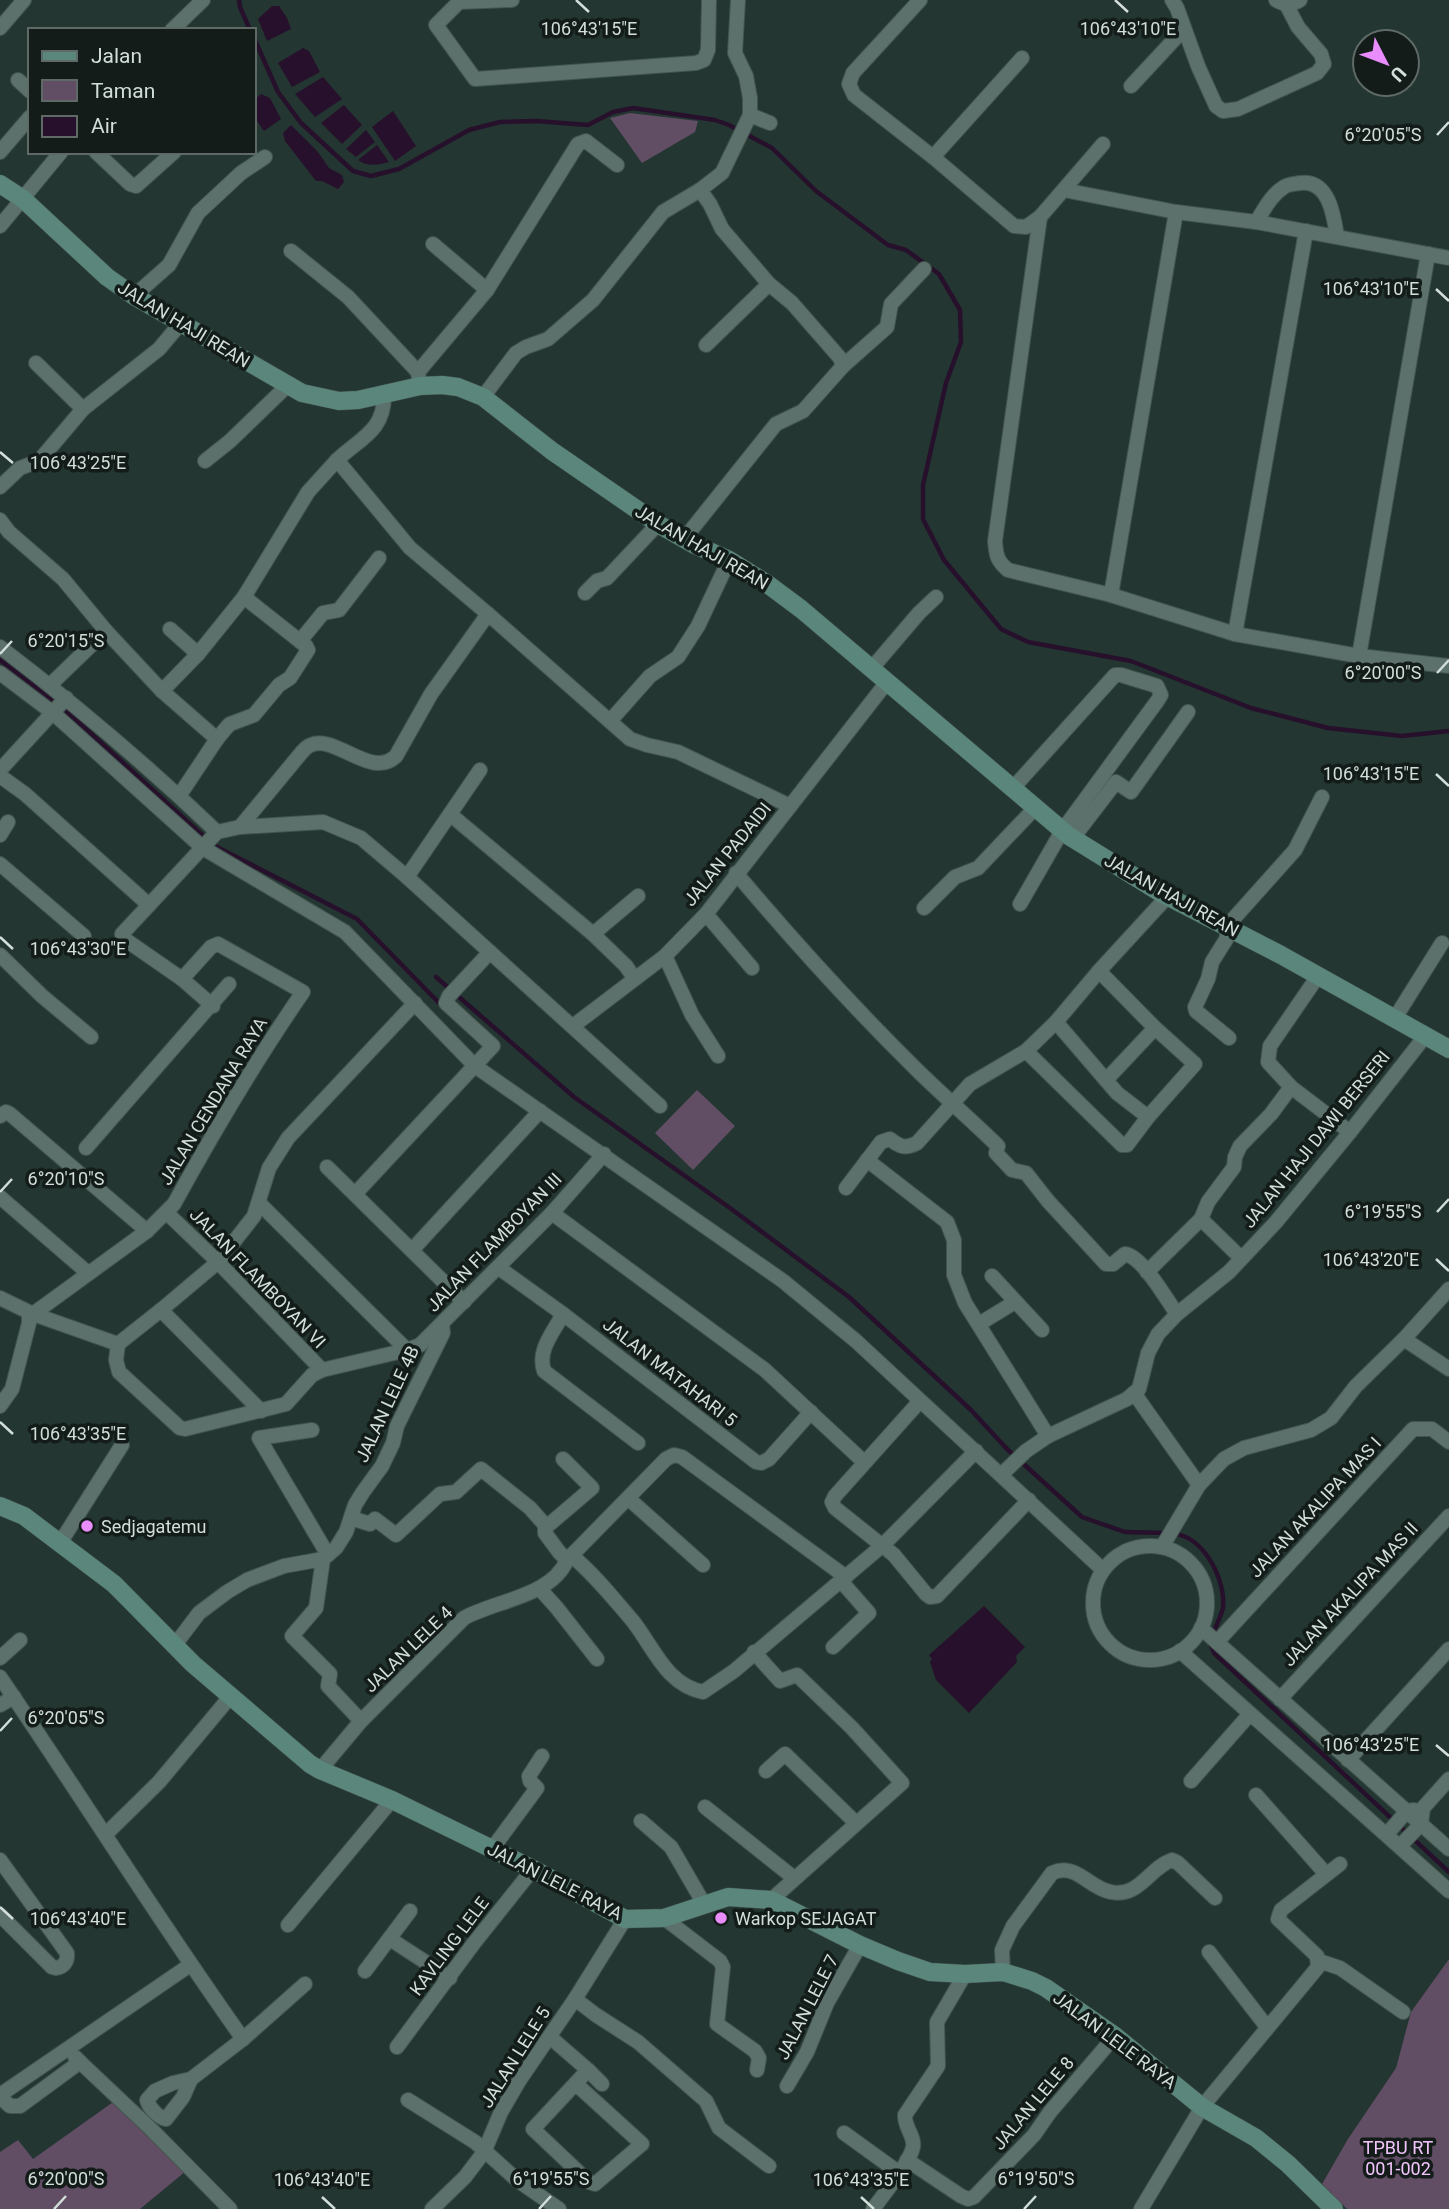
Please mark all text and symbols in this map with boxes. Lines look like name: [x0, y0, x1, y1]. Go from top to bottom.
text: 106°43'15"E: [541, 18, 637, 39]
text: 106°43'10"E: [1080, 18, 1176, 39]
legend: [28, 28, 256, 154]
north arrow: [1351, 28, 1421, 98]
text: Jalan: [91, 44, 142, 68]
text: U: [1386, 62, 1411, 86]
text: Taman: [91, 79, 155, 103]
text: Air: [91, 114, 117, 138]
text: 6°20'05"S: [1345, 124, 1422, 145]
street label: JALAN HAJI REAN: [114, 276, 254, 372]
text: 106°43'10"E: [1323, 278, 1419, 299]
text: 106°43'25"E: [30, 452, 126, 473]
street label: JALAN HAJI REAN: [632, 500, 772, 594]
text: 6°20'15"S: [28, 630, 105, 651]
text: 6°20'00"S: [1345, 662, 1422, 683]
text: 106°43'15"E: [1323, 763, 1419, 784]
street label: JALAN PADAIDI: [679, 798, 775, 910]
street label: JALAN HAJI REAN: [1101, 849, 1243, 941]
text: 106°43'30"E: [30, 938, 126, 959]
street label: JALAN CENDANA RAYA: [155, 1013, 271, 1188]
street label: JALAN HAJI DAWI BERSERI: [1238, 1046, 1394, 1232]
text: 6°20'10"S: [28, 1168, 105, 1189]
street label: JALAN FLAMBOYAN III: [422, 1168, 566, 1316]
text: 6°19'55"S: [1345, 1201, 1422, 1222]
street label: JALAN FLAMBOYAN VI: [186, 1204, 330, 1352]
text: 106°43'20"E: [1323, 1249, 1419, 1270]
street label: JALAN MATAHARI 5: [599, 1313, 741, 1431]
street label: JALAN LELE 4B: [351, 1342, 423, 1466]
text: 106°43'35"E: [30, 1423, 126, 1444]
street label: JALAN AKALIPA MAS I: [1245, 1433, 1385, 1581]
place label: Sedjagatemu: [101, 1516, 207, 1537]
marker: Sedjagatemu: [79, 1518, 95, 1534]
street label: JALAN AKALIPA MAS II: [1278, 1518, 1422, 1670]
street label: JALAN LELE 4: [359, 1602, 457, 1696]
text: 6°20'05"S: [28, 1707, 105, 1728]
text: 106°43'25"E: [1323, 1734, 1419, 1755]
street label: JALAN LELE RAYA: [484, 1838, 626, 1924]
street label: KAVLING LELE: [405, 1893, 493, 1999]
text: 106°43'40"E: [30, 1908, 126, 1929]
place label: Warkop SEJAGAT: [735, 1908, 877, 1929]
marker: Warkop SEJAGAT: [713, 1910, 729, 1926]
street label: JALAN LELE 7: [772, 1951, 842, 2063]
street label: JALAN LELE RAYA: [1049, 1987, 1181, 2093]
street label: JALAN LELE 5: [476, 2003, 554, 2111]
street label: JALAN LELE 8: [988, 2052, 1078, 2154]
park label: TPBU RT 001-002: [1363, 2137, 1434, 2179]
text: 6°20'00"S: [28, 2168, 105, 2189]
text: 6°19'55"S: [513, 2168, 590, 2189]
text: 6°19'50"S: [998, 2168, 1075, 2189]
text: 106°43'40"E: [274, 2169, 370, 2190]
text: 106°43'35"E: [813, 2169, 909, 2190]

